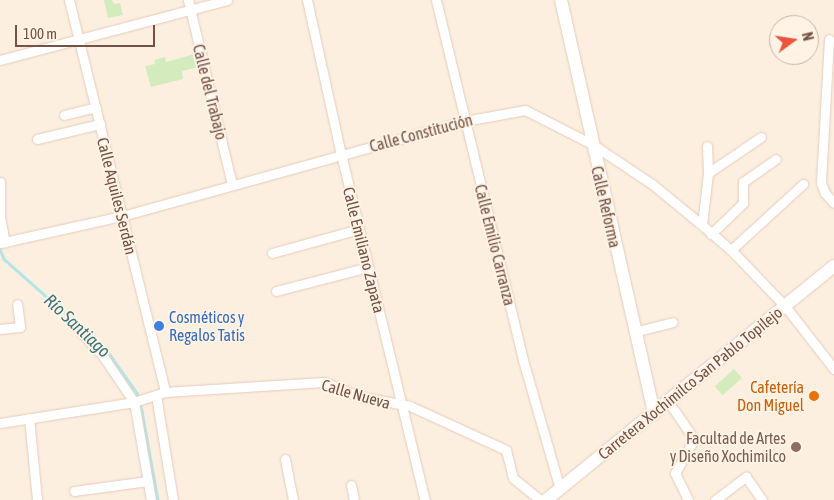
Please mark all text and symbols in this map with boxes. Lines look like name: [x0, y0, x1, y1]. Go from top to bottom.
scale bar: [18, 15, 158, 47]
north arrow: [769, 15, 819, 65]
text: 100 m: [23, 25, 57, 42]
text: N: [799, 31, 816, 43]
street label: Calle del Trabajo: [189, 42, 231, 142]
street label: Calle Constitución: [367, 110, 475, 156]
street label: Calle Aquiles Serdán: [93, 135, 141, 257]
street label: Calle Reforma: [587, 164, 625, 250]
street label: Calle Emilio Carranza: [471, 182, 519, 308]
street label: Calle Emiliano Zapata: [339, 185, 389, 315]
water label: Río Santiago: [39, 290, 115, 362]
street label: Carretera Xochimilco San Pablo Topilejo: [594, 303, 786, 463]
place label: Cosméticos y Regalos Tatis: [169, 307, 245, 345]
marker: Cosméticos y Regalos Tatis: [153, 320, 165, 332]
street label: Calle Nueva: [319, 375, 393, 413]
place label: Cafetería Don Miguel: [737, 377, 804, 415]
marker: Cafetería Don Miguel: [808, 390, 820, 402]
place label: Facultad de Artes y Diseño Xochimilco: [670, 428, 786, 466]
marker: Facultad de Artes y Diseño Xochimilco: [790, 441, 802, 453]

